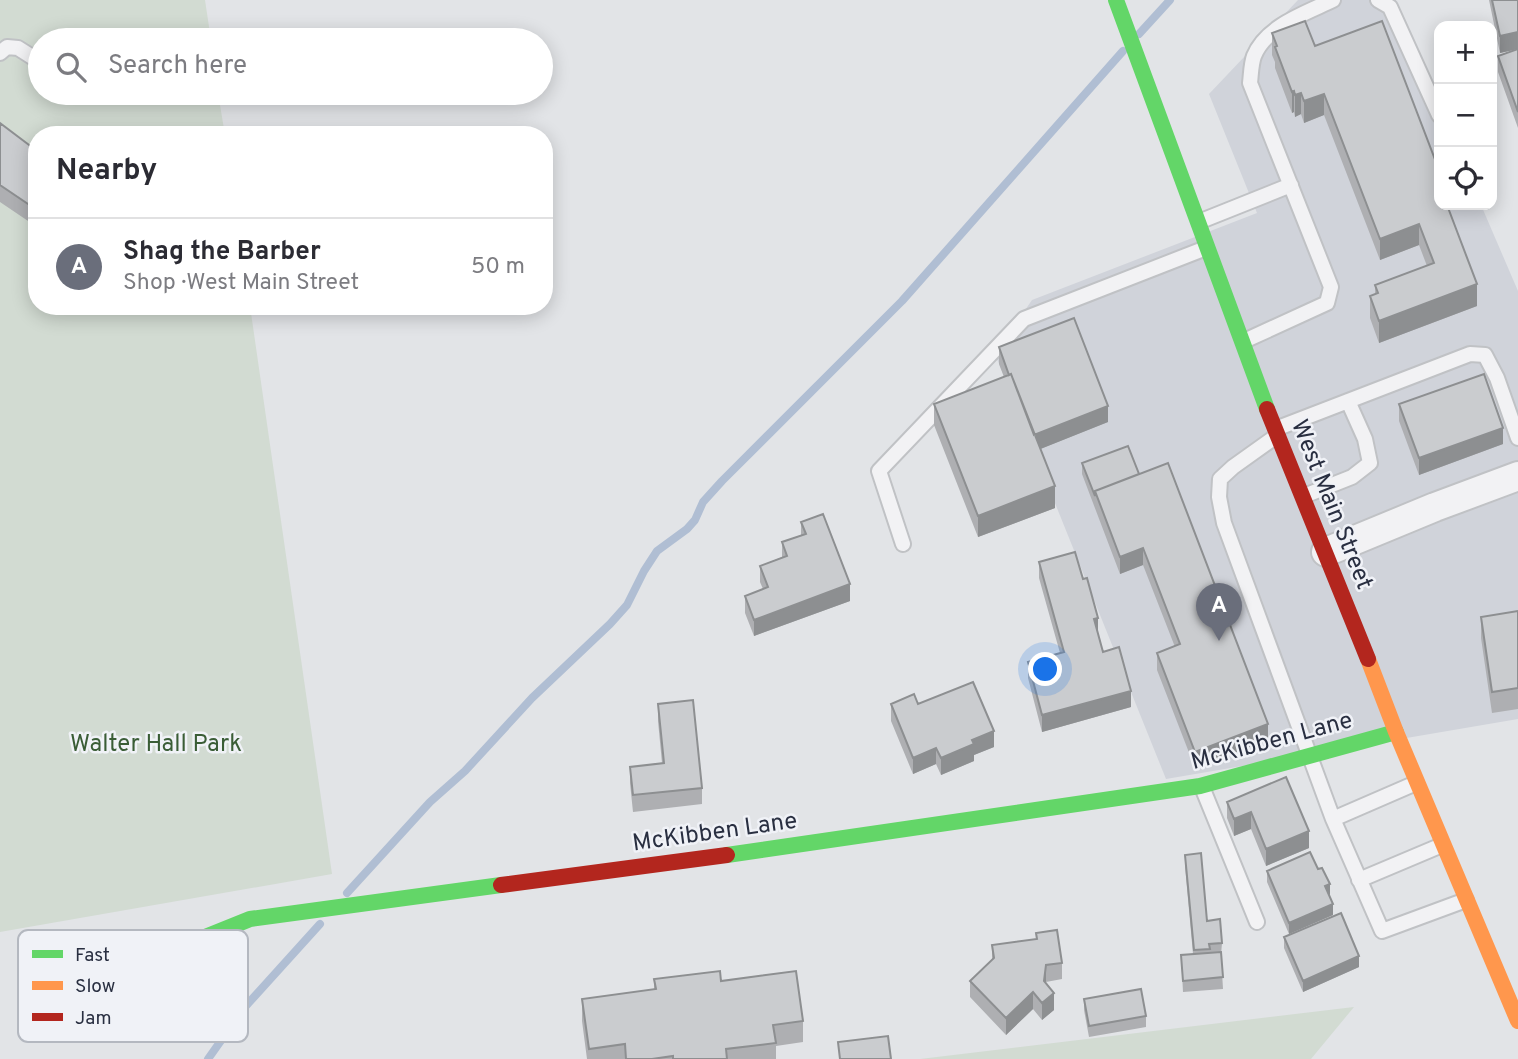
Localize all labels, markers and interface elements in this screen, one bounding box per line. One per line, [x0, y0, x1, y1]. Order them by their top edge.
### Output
map controls [1434, 21, 1497, 210]
button: + [1434, 21, 1497, 84]
search box [28, 28, 553, 105]
icon: search [52, 48, 90, 86]
text: Search here [108, 50, 247, 83]
button: − [1434, 84, 1497, 147]
button: locate [1434, 147, 1497, 210]
text: Nearby [56, 153, 157, 190]
text: Shag the Barber [123, 236, 321, 269]
text: A [71, 253, 87, 282]
text: 50 m [471, 253, 525, 282]
text: Shop · West Main Street [123, 269, 359, 298]
street label: West Main Street [1283, 416, 1379, 594]
pin: A [1196, 583, 1242, 641]
your location [1028, 652, 1062, 686]
street label: McKibben Lane [1188, 706, 1356, 778]
park label: Walter Hall Park [70, 730, 242, 760]
street label: McKibben Lane [631, 807, 799, 859]
legend [18, 930, 248, 1042]
text: Fast [75, 944, 110, 968]
text: Slow [75, 975, 115, 999]
text: Jam [75, 1007, 112, 1031]

